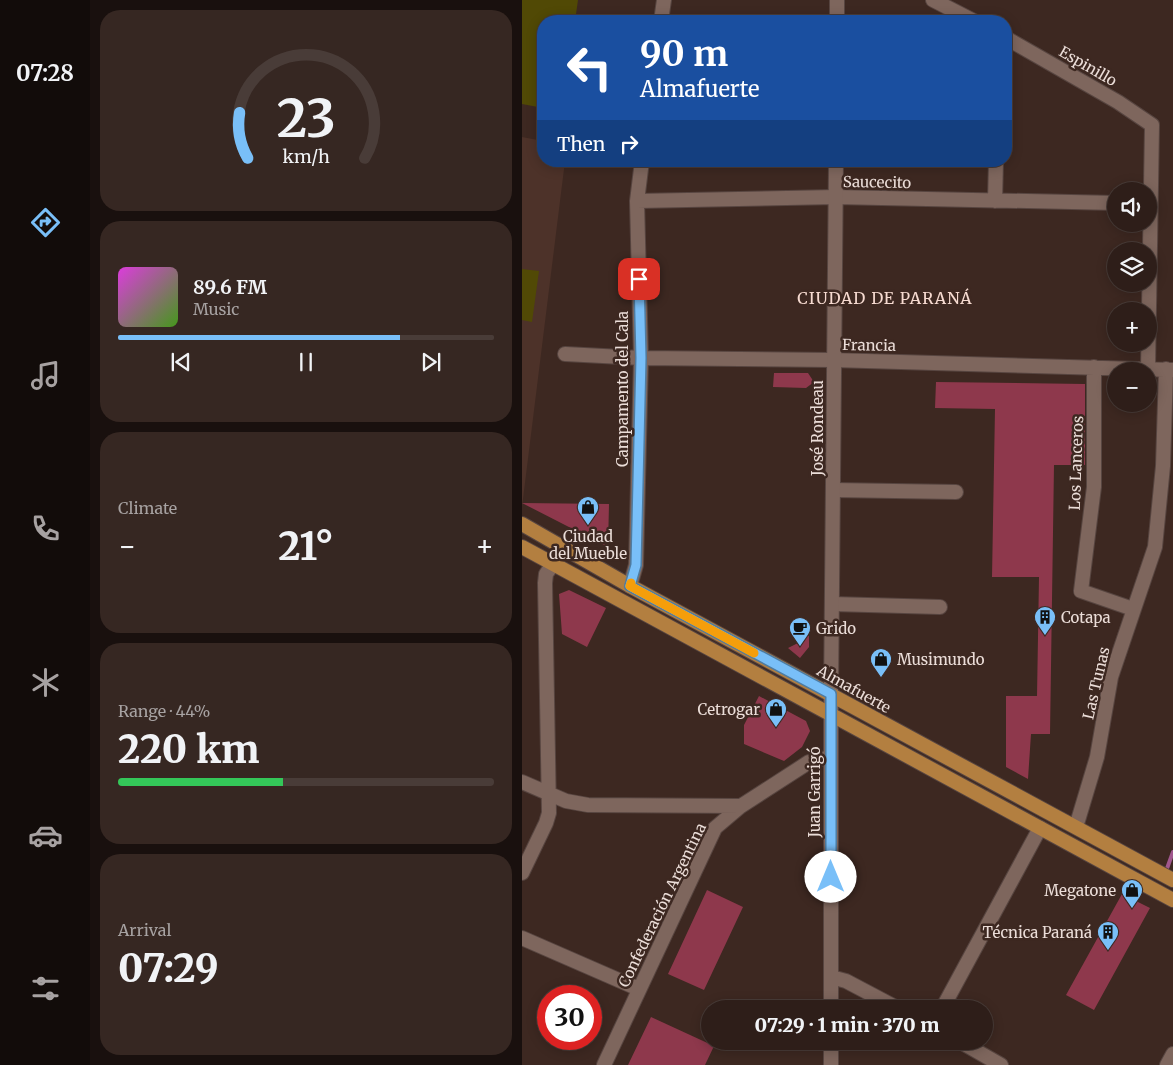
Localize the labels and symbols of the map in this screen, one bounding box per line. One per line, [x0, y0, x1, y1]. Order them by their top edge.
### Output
street label: Espinillo [1056, 42, 1121, 90]
street label: Saucecito [843, 172, 912, 192]
pin [618, 258, 660, 300]
district label: CIUDAD DE PARANÁ [797, 288, 973, 308]
street label: Campamento del Cala [613, 311, 632, 467]
street label: Francia [842, 335, 896, 355]
street label: José Rondeau [808, 380, 827, 477]
street label: Los Lanceros [1065, 415, 1087, 511]
shop icon: Ciudad del Mueble [576, 495, 600, 526]
place label: Ciudad del Mueble [549, 527, 627, 563]
building icon: Cotapa [1033, 605, 1057, 636]
place label: Cotapa [1061, 608, 1111, 627]
cafe icon: Grido [788, 616, 812, 647]
place label: Grido [816, 619, 856, 638]
street label: Las Tunas [1078, 645, 1114, 721]
shop icon: Musimundo [869, 647, 893, 678]
place label: Musimundo [897, 650, 985, 669]
street label: Almafuerte [813, 660, 894, 717]
shop icon: Cetrogar [764, 697, 788, 728]
place label: Cetrogar [698, 700, 760, 719]
street label: Juan Garrigó [805, 746, 824, 838]
street label: Confederación Argentina [614, 820, 710, 990]
position arrow [804, 850, 856, 902]
shop icon: Megatone [1120, 878, 1144, 909]
place label: Megatone [1044, 881, 1116, 900]
building icon: Técnica Paraná [1096, 920, 1120, 951]
place label: Técnica Paraná [982, 923, 1092, 942]
speed limit sign: 30 [537, 985, 602, 1050]

